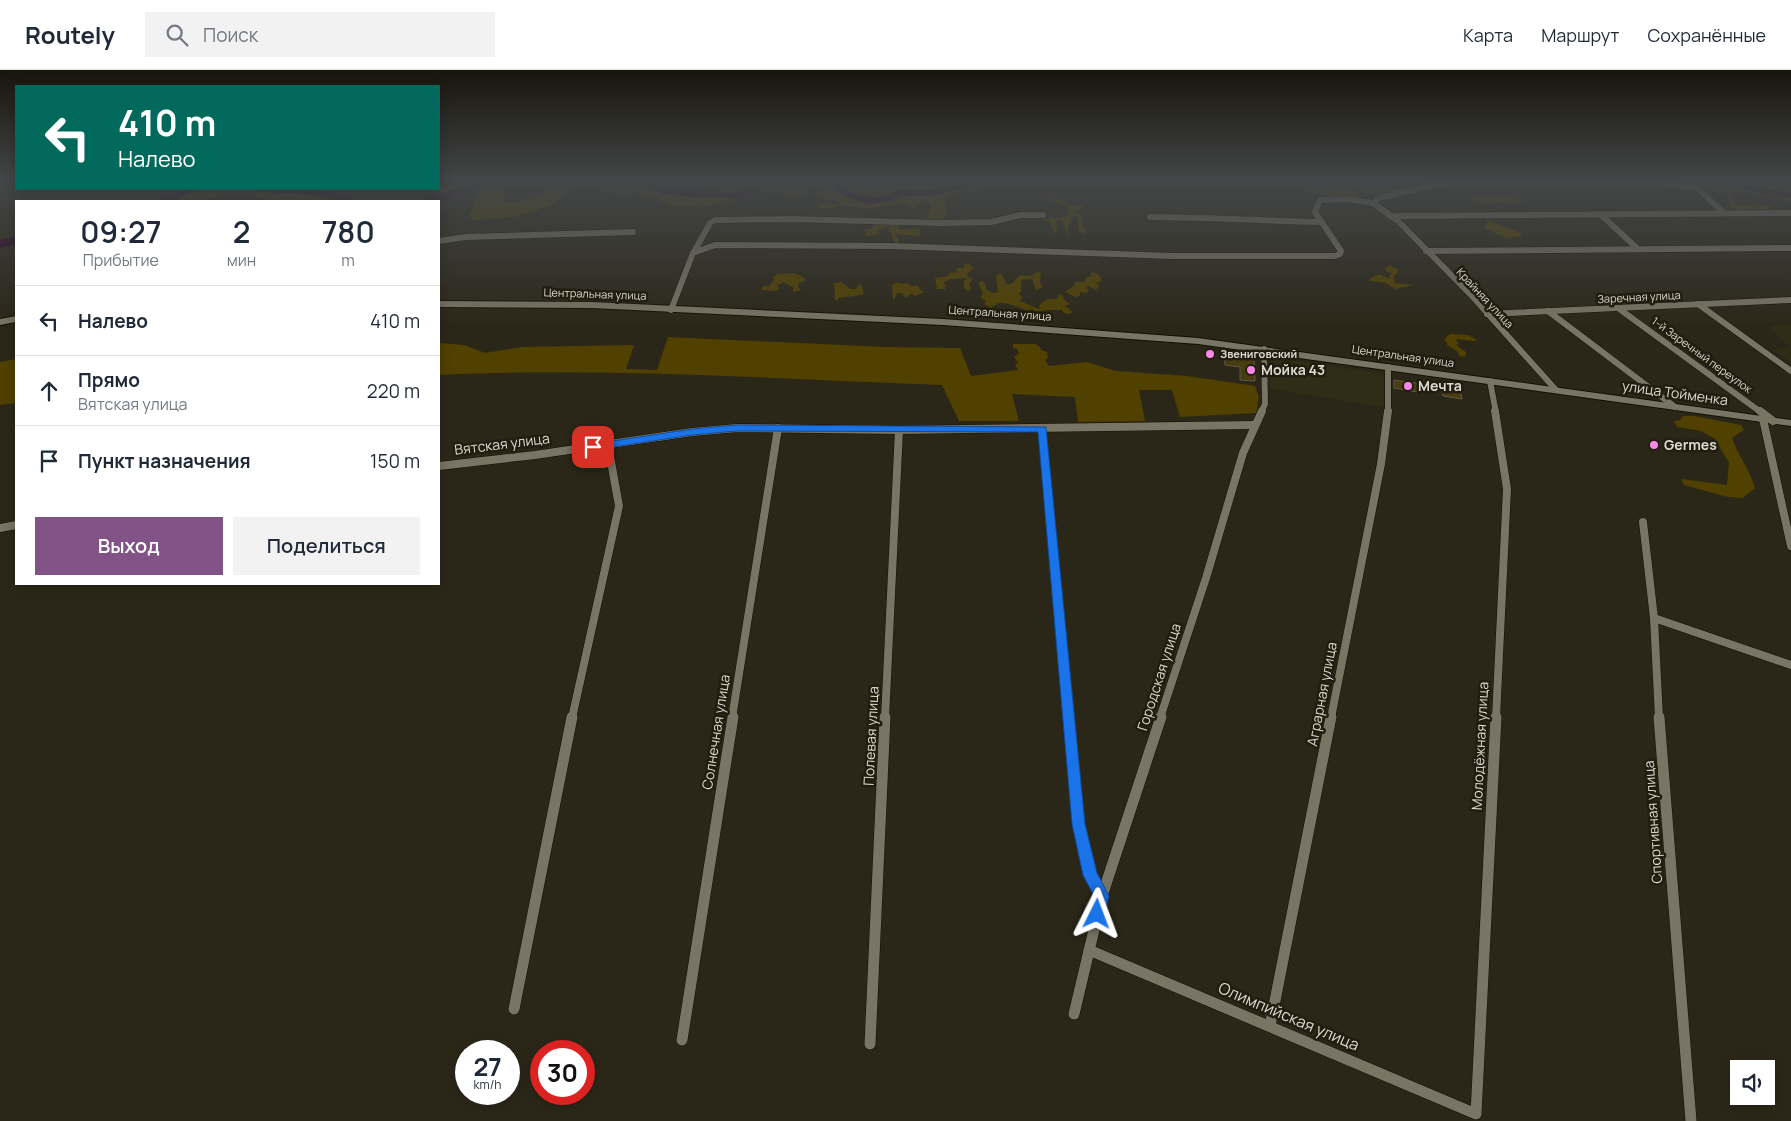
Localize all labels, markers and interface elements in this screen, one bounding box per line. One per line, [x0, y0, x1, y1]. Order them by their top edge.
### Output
search box [145, 12, 495, 57]
text: Routely [25, 18, 115, 51]
icon: search [163, 21, 191, 49]
text: Поиск [203, 22, 258, 48]
text: Карта [1463, 23, 1513, 47]
text: Маршрут [1541, 23, 1619, 47]
text: Сохранённые [1647, 23, 1766, 47]
text: 410 m [118, 99, 216, 147]
icon: left [35, 105, 100, 170]
text: Налево [118, 144, 196, 174]
text: 09:27 [80, 211, 161, 252]
text: 2 [233, 211, 250, 252]
text: 780 [322, 211, 375, 252]
text: Прибытие [83, 249, 159, 271]
text: мин [227, 249, 256, 271]
text: m [341, 249, 355, 271]
street label: Крайняя улица [1454, 264, 1517, 331]
street label: Центральная улица [543, 284, 647, 303]
street label: Заречная улица [1597, 287, 1681, 306]
street label: Центральная улица [948, 301, 1052, 324]
icon: left [35, 307, 63, 335]
text: Налево [78, 308, 148, 334]
text: 410 m [370, 308, 420, 334]
street label: 1-й Заречный переулок [1649, 313, 1756, 396]
street label: Центральная улица [1351, 341, 1455, 370]
place label: Звениговский [1220, 346, 1297, 361]
marker: Звениговский [1204, 348, 1216, 360]
place label: Мойка 43 [1261, 360, 1325, 379]
marker: Мойка 43 [1245, 364, 1257, 376]
text: Прямо [78, 367, 140, 393]
place label: Мечта [1418, 376, 1462, 395]
street label: улица Тойменка [1621, 376, 1729, 409]
icon: ahead [35, 377, 63, 405]
text: 220 m [367, 378, 420, 404]
marker: Мечта [1402, 380, 1414, 392]
text: Вятская улица [78, 393, 188, 415]
pin [572, 426, 614, 468]
street label: Вятская улица [453, 428, 551, 459]
icon: arrive [579, 433, 607, 461]
place label: Germes [1664, 435, 1717, 454]
marker: Germes [1648, 439, 1660, 451]
icon: arrive [35, 447, 63, 475]
text: Пункт назначения [78, 448, 251, 474]
text: 150 m [370, 448, 420, 474]
button: Выход [35, 517, 223, 575]
button: Поделиться [233, 517, 420, 575]
street label: Городская улица [1132, 621, 1185, 733]
street label: Аграрная улица [1302, 640, 1341, 748]
street label: Солнечная улица [697, 673, 734, 791]
street label: Молодёжная улица [1467, 681, 1492, 811]
street label: Полевая улица [858, 686, 883, 786]
street label: Спортивная улица [1639, 760, 1666, 884]
position arrow [1070, 887, 1122, 939]
street label: Олимпийская улица [1215, 976, 1363, 1056]
speed limit sign: 30 [530, 1040, 595, 1105]
text: 27 [473, 1049, 502, 1084]
map controls [1730, 1060, 1775, 1105]
button: sound [1730, 1060, 1775, 1105]
text: km/h [474, 1076, 501, 1093]

